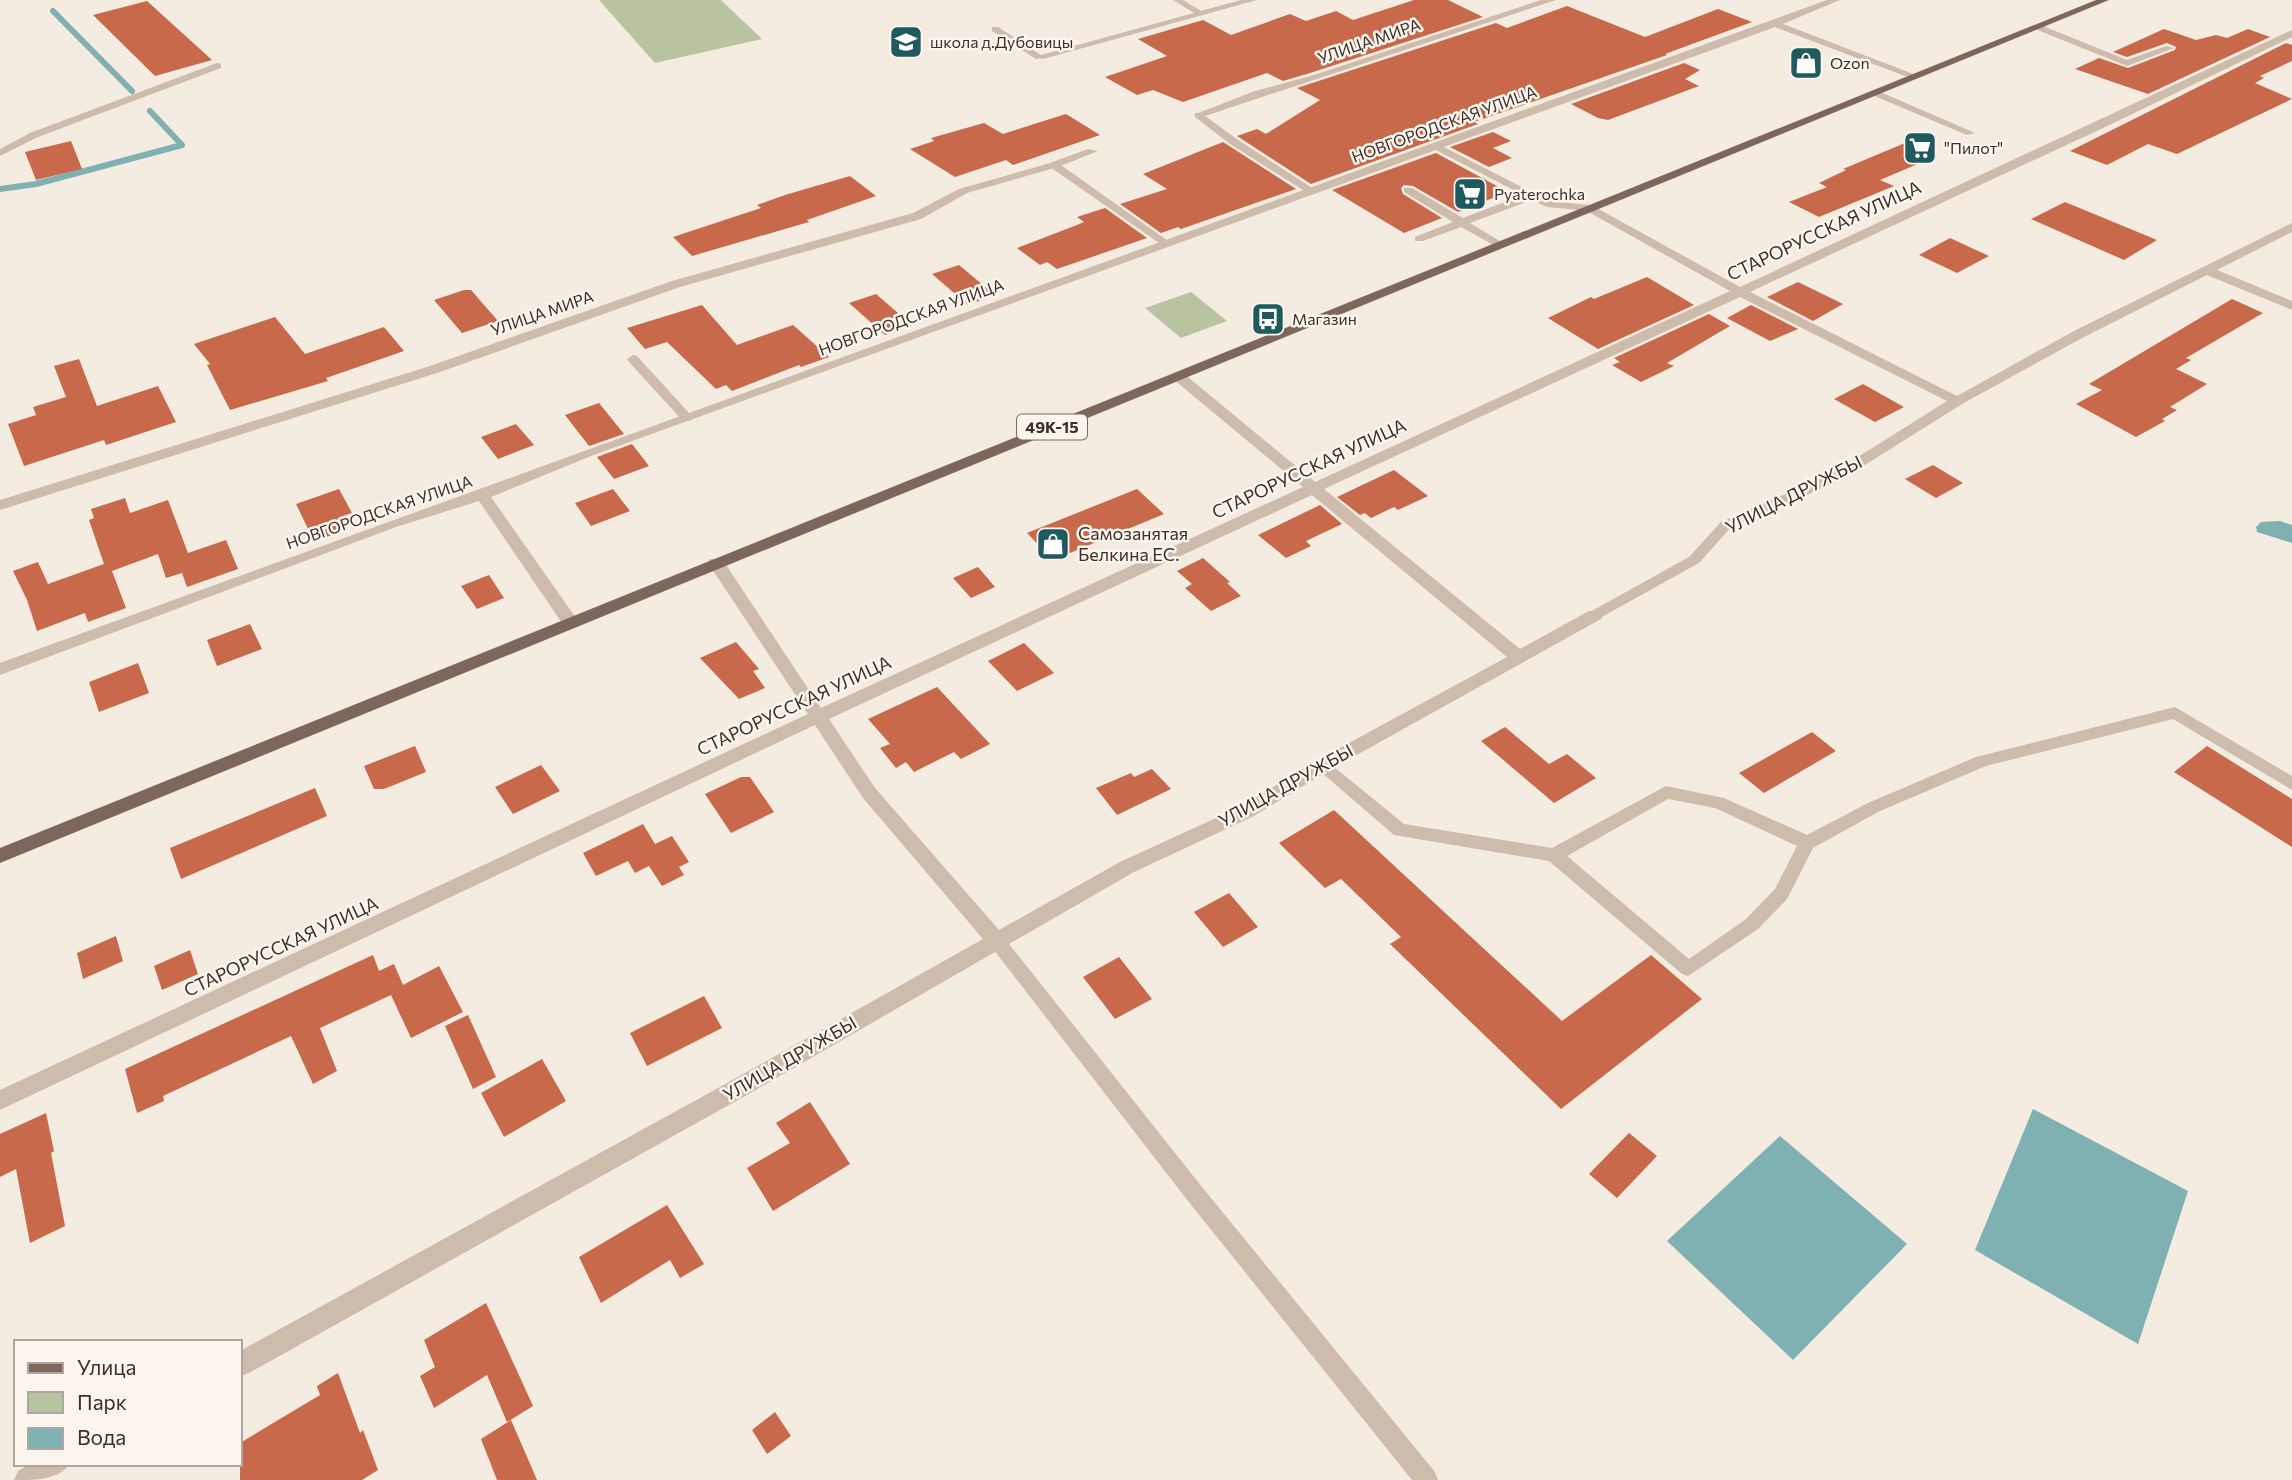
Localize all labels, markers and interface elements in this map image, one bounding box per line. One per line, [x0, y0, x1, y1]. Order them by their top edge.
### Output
street label: УЛИЦА МИРА [1315, 14, 1423, 67]
school or university icon: школа д.Дубовицы [887, 23, 925, 61]
place label: школа д.Дубовицы [930, 32, 1073, 51]
shop icon: Ozon [1787, 44, 1825, 82]
place label: Ozon [1830, 53, 1870, 72]
street label: НОВГОРОДСКАЯ УЛИЦА [1349, 81, 1539, 166]
supermarket icon: "Пилот" [1901, 129, 1939, 167]
place label: "Пилот" [1944, 138, 2003, 157]
supermarket icon: Pyaterochka [1451, 175, 1489, 213]
street label: СТАРОРУССКАЯ УЛИЦА [1723, 175, 1924, 285]
place label: Pyaterochka [1494, 184, 1585, 203]
street label: НОВГОРОДСКАЯ УЛИЦА [816, 274, 1006, 359]
street label: УЛИЦА МИРА [488, 286, 596, 339]
bus stop icon: Магазин [1249, 300, 1287, 338]
place label: Магазин [1292, 309, 1357, 328]
street label: СТАРОРУССКАЯ УЛИЦА [1208, 413, 1409, 523]
road number: 49К-15 [1017, 414, 1087, 440]
street label: УЛИЦА ДРУЖБЫ [1722, 450, 1866, 538]
street label: НОВГОРОДСКАЯ УЛИЦА [283, 471, 474, 552]
place label: Самозанятая Белкина ЕС. [1078, 522, 1188, 565]
shop icon: Самозанятая Белкина ЕС. [1034, 525, 1072, 563]
street label: СТАРОРУССКАЯ УЛИЦА [693, 650, 894, 760]
street label: УЛИЦА ДРУЖБЫ [1214, 739, 1357, 831]
street label: СТАРОРУССКАЯ УЛИЦА [180, 891, 381, 1001]
street label: УЛИЦА ДРУЖБЫ [719, 1011, 860, 1105]
legend [14, 1340, 242, 1466]
text: Улица [77, 1354, 136, 1379]
text: Парк [77, 1389, 127, 1414]
text: Вода [77, 1424, 126, 1449]

